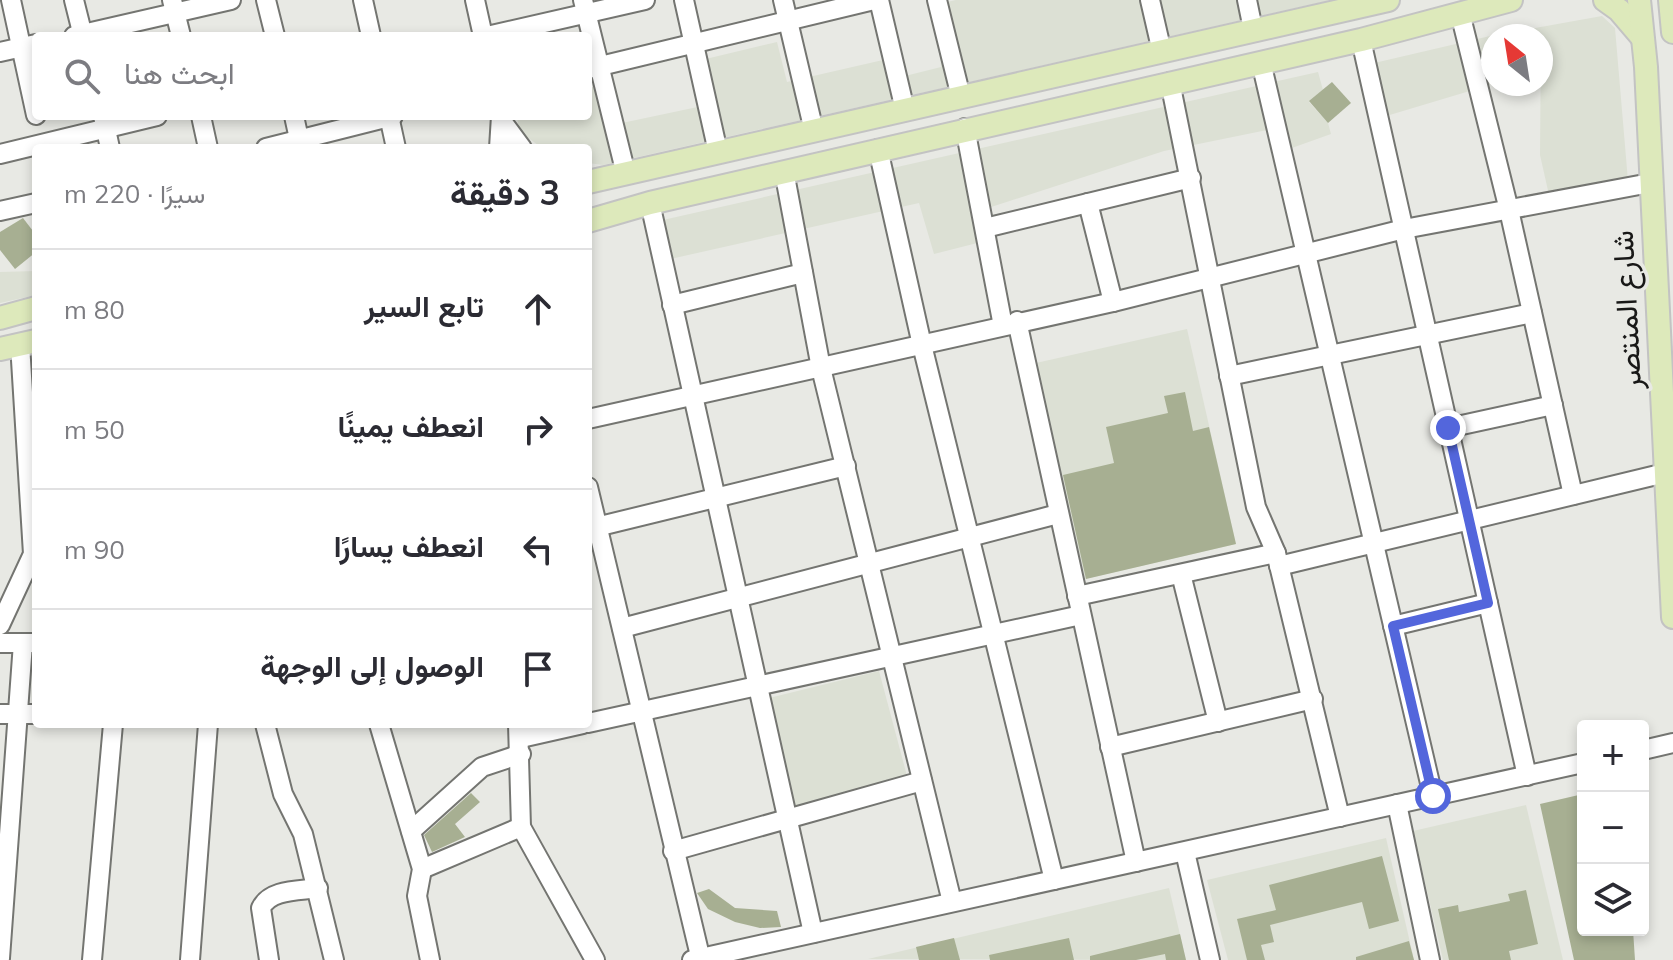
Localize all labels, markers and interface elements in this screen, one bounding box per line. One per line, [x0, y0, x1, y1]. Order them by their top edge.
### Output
north arrow [1481, 24, 1553, 96]
search box [32, 32, 592, 120]
icon: search [60, 54, 104, 98]
text: ابحث هنا [124, 54, 235, 92]
text: 3 دقيقة [450, 171, 560, 214]
text: سيرًا · 220 m [64, 177, 205, 210]
street label: شارع المنتصر [1603, 229, 1651, 391]
text: تابع السير [364, 287, 484, 325]
icon: ahead [516, 287, 560, 331]
text: 80 m [64, 293, 125, 326]
text: انعطف يمينًا [338, 407, 484, 445]
icon: right [516, 407, 560, 451]
route end [1430, 410, 1466, 446]
text: 50 m [64, 413, 125, 446]
text: انعطف يسارًا [334, 527, 484, 565]
icon: left [516, 527, 560, 571]
text: 90 m [64, 533, 125, 566]
text: الوصول إلى الوجهة [260, 647, 484, 685]
icon: arrive [516, 647, 560, 691]
map controls [1577, 720, 1649, 936]
button: + [1577, 720, 1649, 792]
route start [1415, 778, 1451, 814]
button: − [1577, 792, 1649, 864]
button: layers [1577, 864, 1649, 936]

